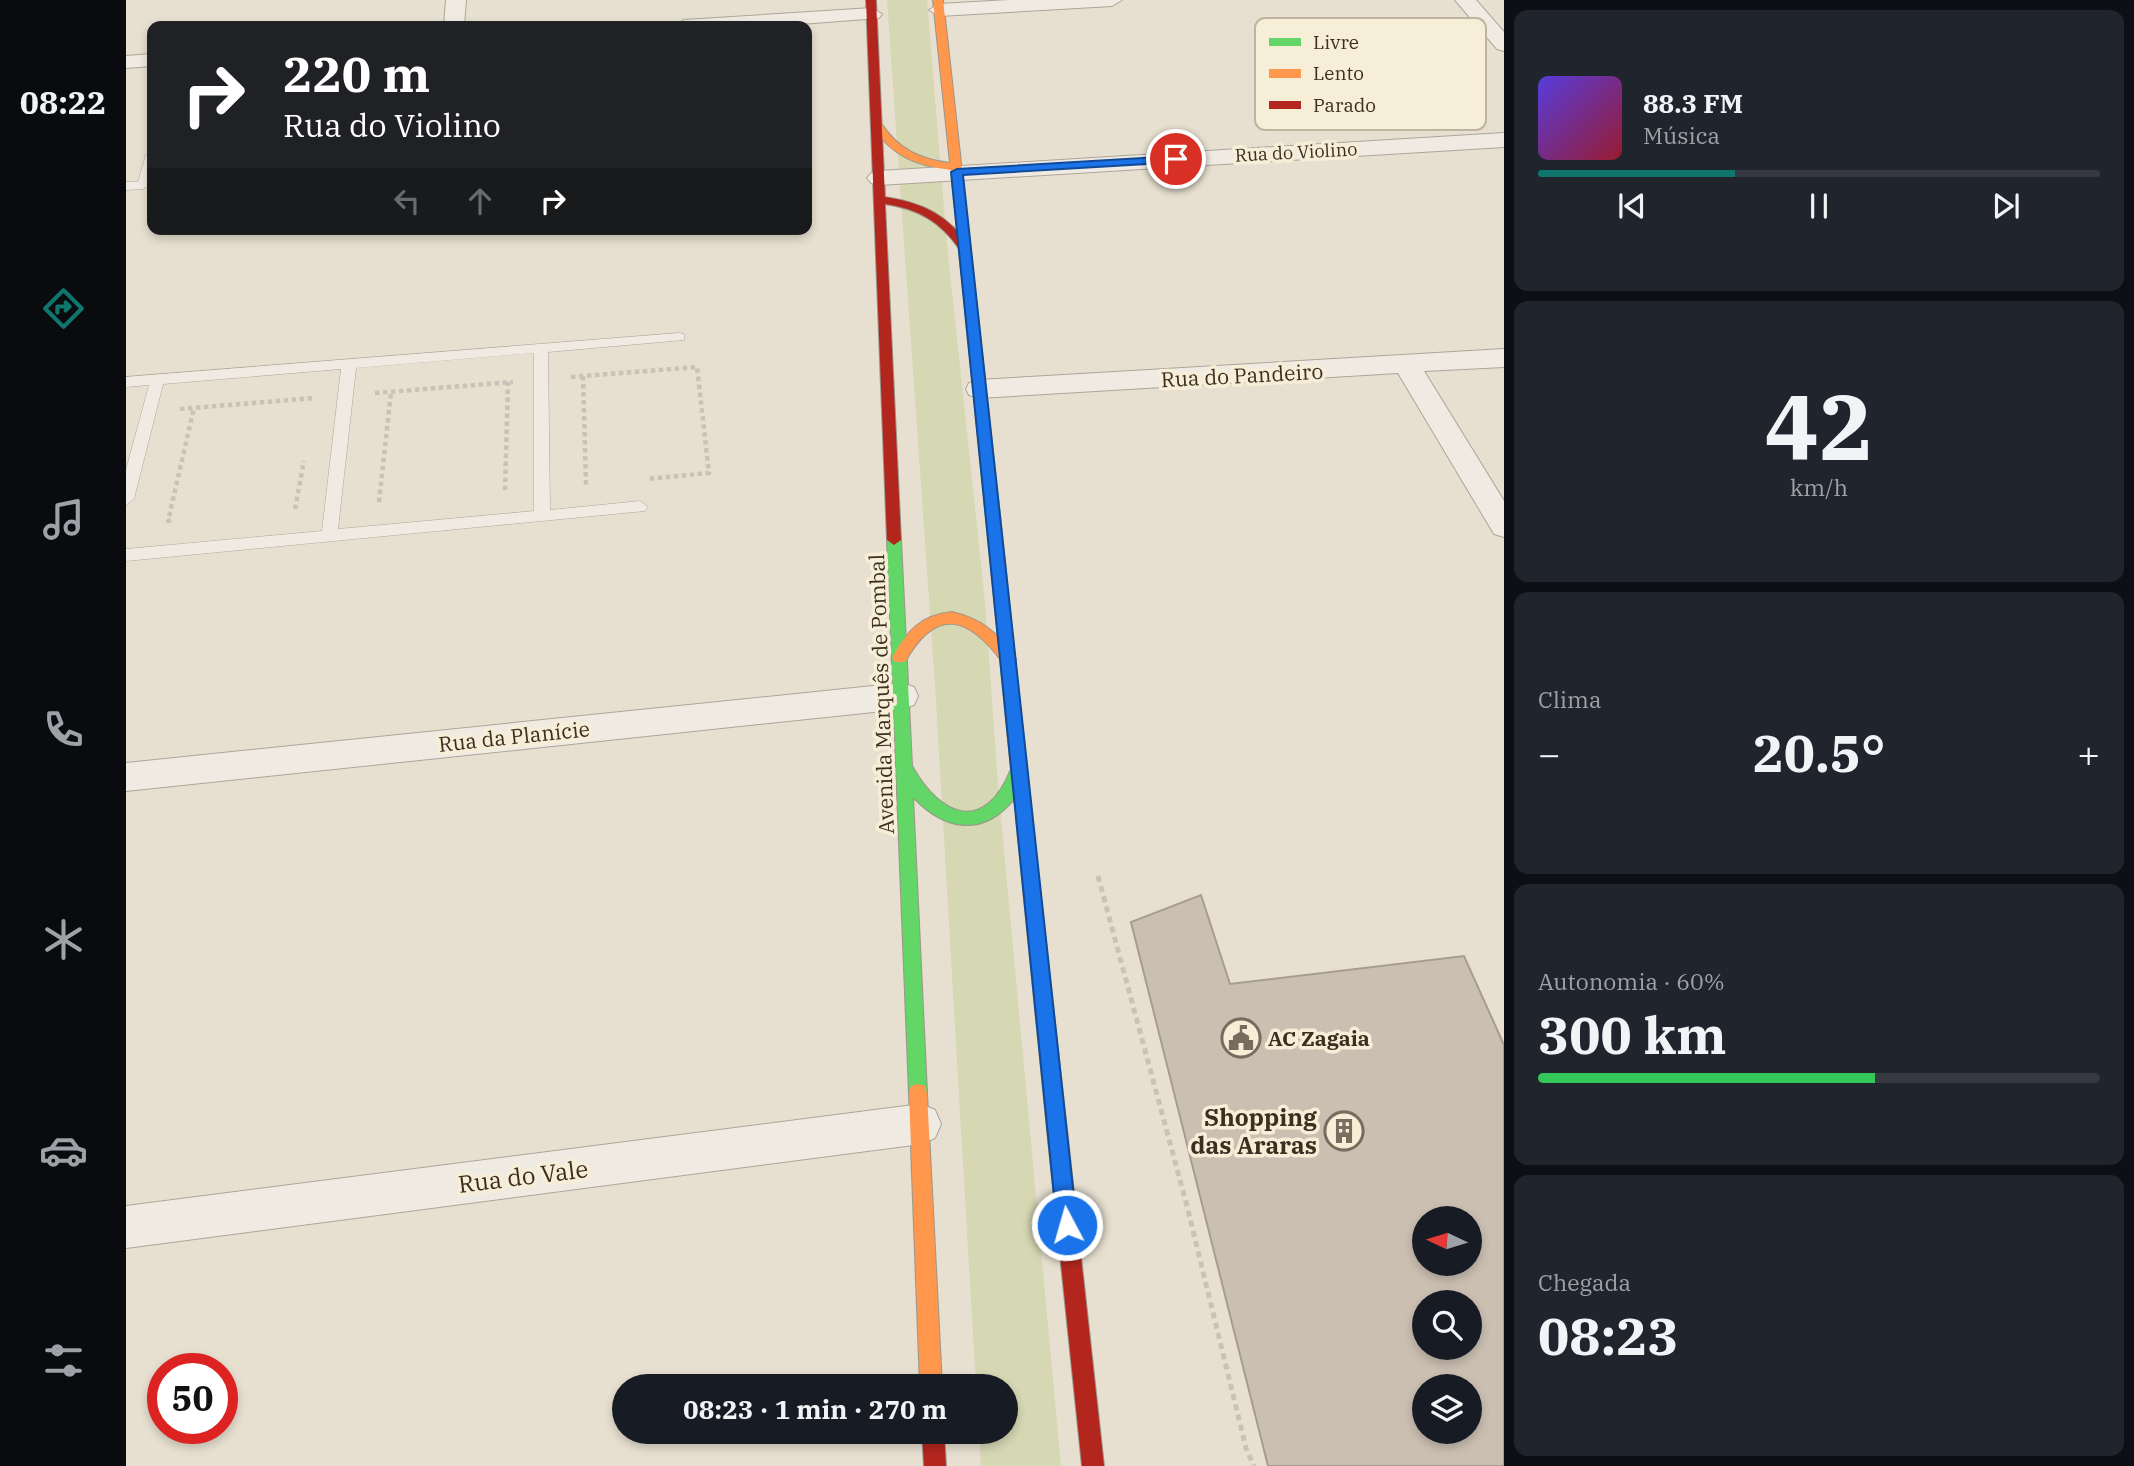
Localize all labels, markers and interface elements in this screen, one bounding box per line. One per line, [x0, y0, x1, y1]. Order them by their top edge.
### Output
legend [1255, 18, 1486, 130]
text: Livre [1313, 30, 1359, 54]
text: 220 m [283, 42, 430, 105]
icon: right [168, 49, 259, 140]
text: Lento [1313, 61, 1364, 85]
text: 08:22 [20, 81, 106, 123]
text: 88.3 FM [1643, 86, 1743, 120]
text: Parado [1313, 93, 1376, 117]
text: Rua do Violino [283, 104, 501, 146]
text: Música [1643, 120, 1720, 150]
pin [1146, 129, 1206, 189]
street label: Rua do Violino [1234, 137, 1358, 167]
icon: arrive [1157, 140, 1195, 178]
icon: left [388, 182, 426, 220]
icon: ahead [461, 182, 499, 220]
icon: right [534, 182, 572, 220]
icon: previous [1613, 187, 1651, 225]
icon: pause [1800, 187, 1838, 225]
icon: next [1987, 187, 2025, 225]
icon: directions [39, 284, 88, 333]
street label: Rua do Pandeiro [1160, 357, 1324, 393]
text: 42 [1764, 367, 1874, 485]
text: km/h [1790, 472, 1848, 502]
icon: music [39, 495, 88, 544]
street label: Avenida Marquês de Pombal [862, 553, 900, 835]
text: Clima [1538, 684, 1602, 714]
icon: phone [39, 705, 88, 754]
street label: Rua da Planície [437, 714, 591, 758]
text: 20.5° [1753, 719, 1885, 786]
text: − [1538, 729, 1561, 778]
text: + [2077, 729, 2100, 778]
icon: climate [39, 915, 88, 964]
text: Autonomia · 60% [1538, 966, 1725, 996]
text: 300 km [1538, 1001, 1727, 1068]
public building icon: AC Zagaia [1220, 1017, 1262, 1059]
place label: AC Zagaia [1268, 1024, 1370, 1052]
place label: Shopping das Araras [1190, 1101, 1317, 1161]
building icon: Shopping das Araras [1323, 1110, 1365, 1152]
icon: car [39, 1126, 88, 1175]
street label: Rua do Vale [456, 1152, 590, 1200]
position arrow [1030, 1188, 1104, 1262]
north arrow [1412, 1206, 1482, 1276]
map controls [1412, 1206, 1482, 1444]
text: Chegada [1538, 1267, 1631, 1297]
button: search [1412, 1290, 1482, 1360]
text: 08:23 [1538, 1302, 1679, 1369]
icon: filters [39, 1336, 88, 1385]
speed limit sign: 50 [147, 1353, 238, 1444]
button: layers [1412, 1374, 1482, 1444]
text: 08:23 · 1 min · 270 m [683, 1392, 947, 1426]

